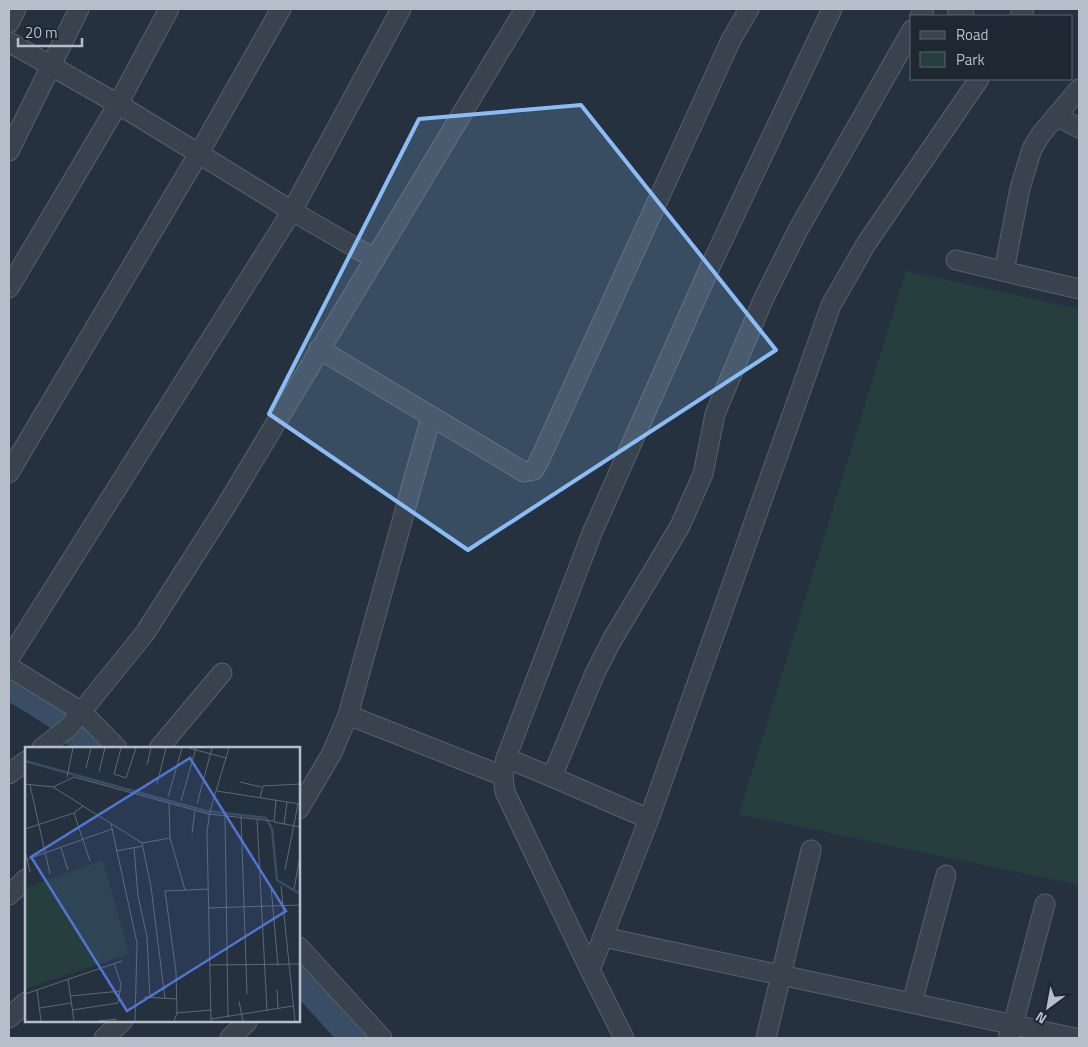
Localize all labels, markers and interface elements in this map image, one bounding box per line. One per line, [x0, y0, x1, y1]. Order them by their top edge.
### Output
scale bar [18, 15, 81, 47]
legend [910, 15, 1073, 80]
text: 20 m [25, 21, 58, 44]
text: Road [956, 23, 988, 46]
text: Park [956, 48, 985, 71]
inset map [25, 747, 300, 1022]
north arrow [1023, 982, 1073, 1032]
text: N [1031, 1007, 1051, 1030]

